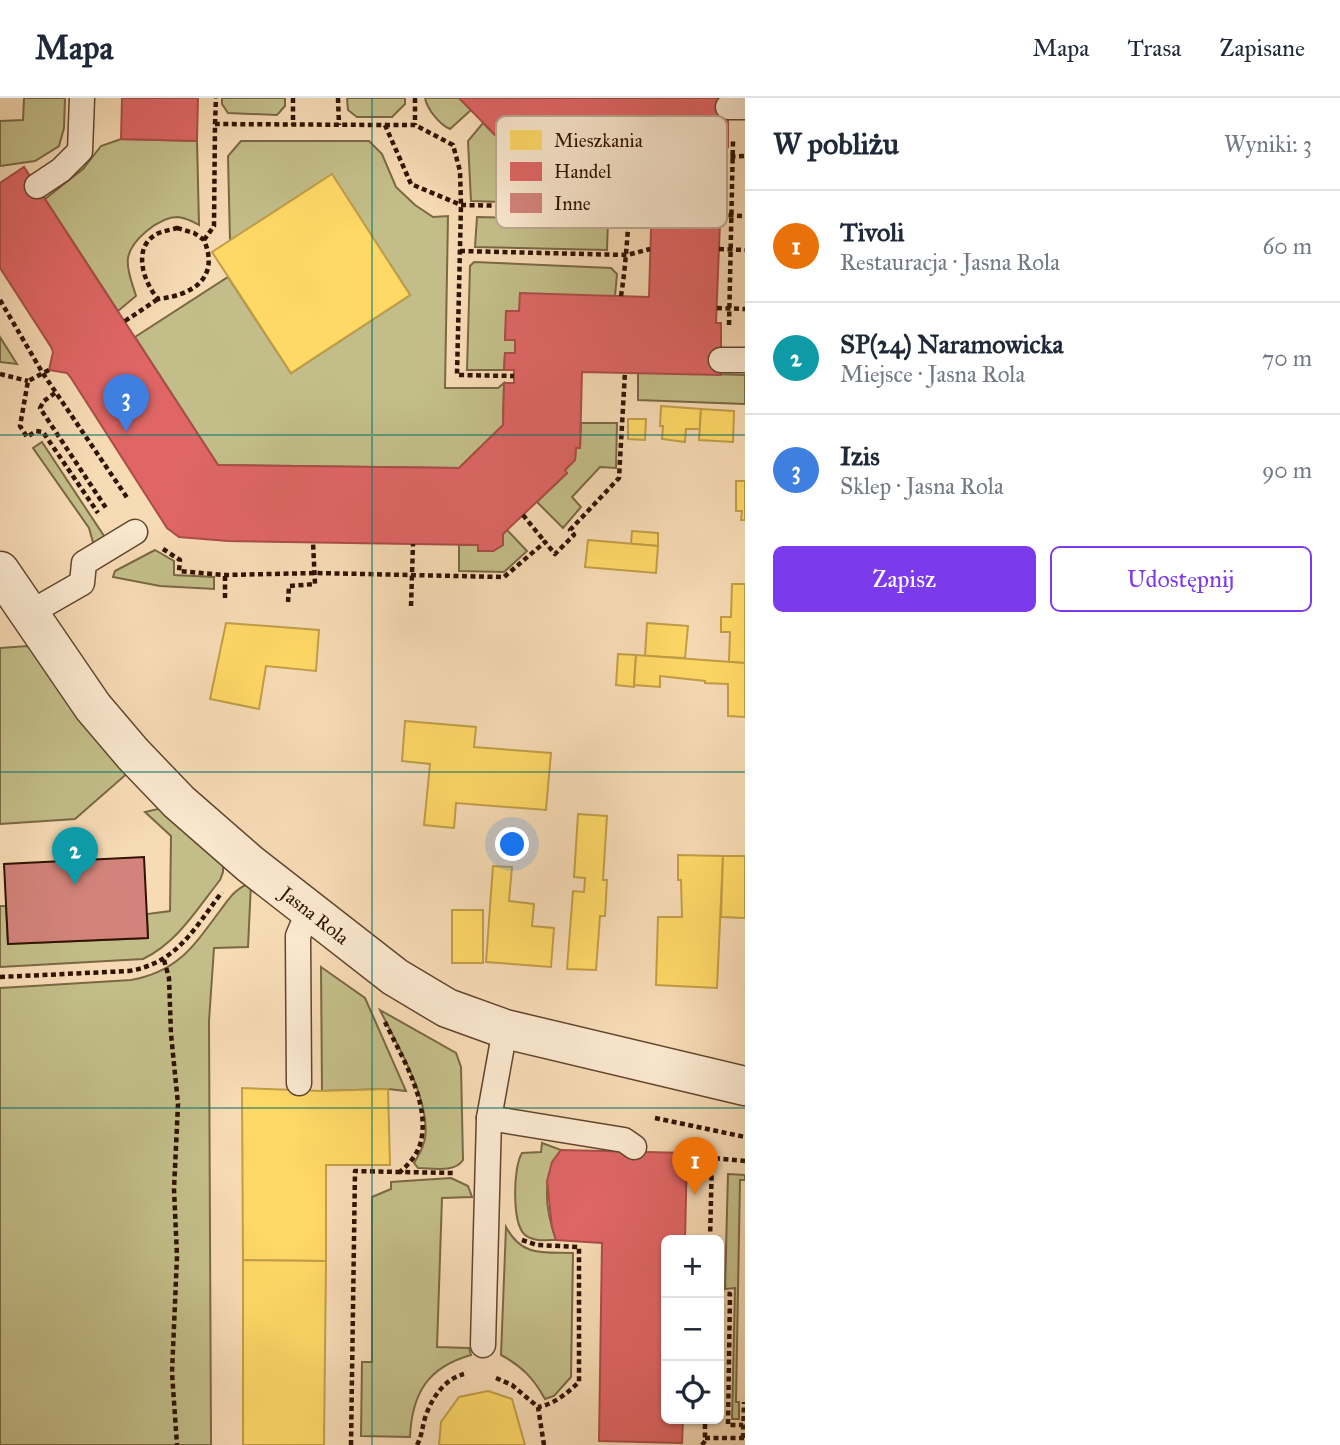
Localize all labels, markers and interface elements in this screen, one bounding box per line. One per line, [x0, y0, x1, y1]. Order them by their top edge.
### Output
text: Mapa [35, 28, 113, 68]
text: Mapa [1032, 33, 1090, 63]
text: Trasa [1128, 33, 1181, 63]
text: Zapisane [1219, 33, 1305, 63]
legend [496, 116, 727, 228]
text: W pobliżu [773, 126, 899, 162]
text: Mieszkania [554, 129, 644, 152]
text: Wyniki: 3 [1224, 130, 1312, 158]
text: Handel [554, 160, 612, 183]
text: Inne [554, 192, 591, 215]
text: Tivoli [840, 216, 904, 248]
text: 1 [791, 232, 801, 260]
text: 60 m [1263, 232, 1312, 260]
text: Restauracja · Jasna Rola [840, 248, 1060, 276]
text: SP(24) Naramowicka [840, 328, 1063, 360]
text: 2 [790, 344, 802, 372]
text: 70 m [1262, 344, 1312, 372]
text: Miejsce · Jasna Rola [840, 360, 1025, 388]
pin: 3 [103, 374, 149, 432]
text: Izis [840, 440, 880, 472]
text: 3 [791, 456, 801, 484]
text: 90 m [1262, 456, 1312, 484]
text: Sklep · Jasna Rola [840, 472, 1004, 500]
button: Zapisz [773, 546, 1036, 612]
button: Udostępnij [1050, 546, 1312, 612]
pin: 2 [52, 827, 98, 885]
your location [495, 827, 529, 861]
street label: Jasna Rola [274, 880, 354, 951]
pin: 1 [672, 1137, 718, 1195]
map controls [661, 1235, 724, 1424]
button: + [661, 1235, 724, 1298]
button: − [661, 1298, 724, 1361]
button: locate [661, 1361, 724, 1424]

